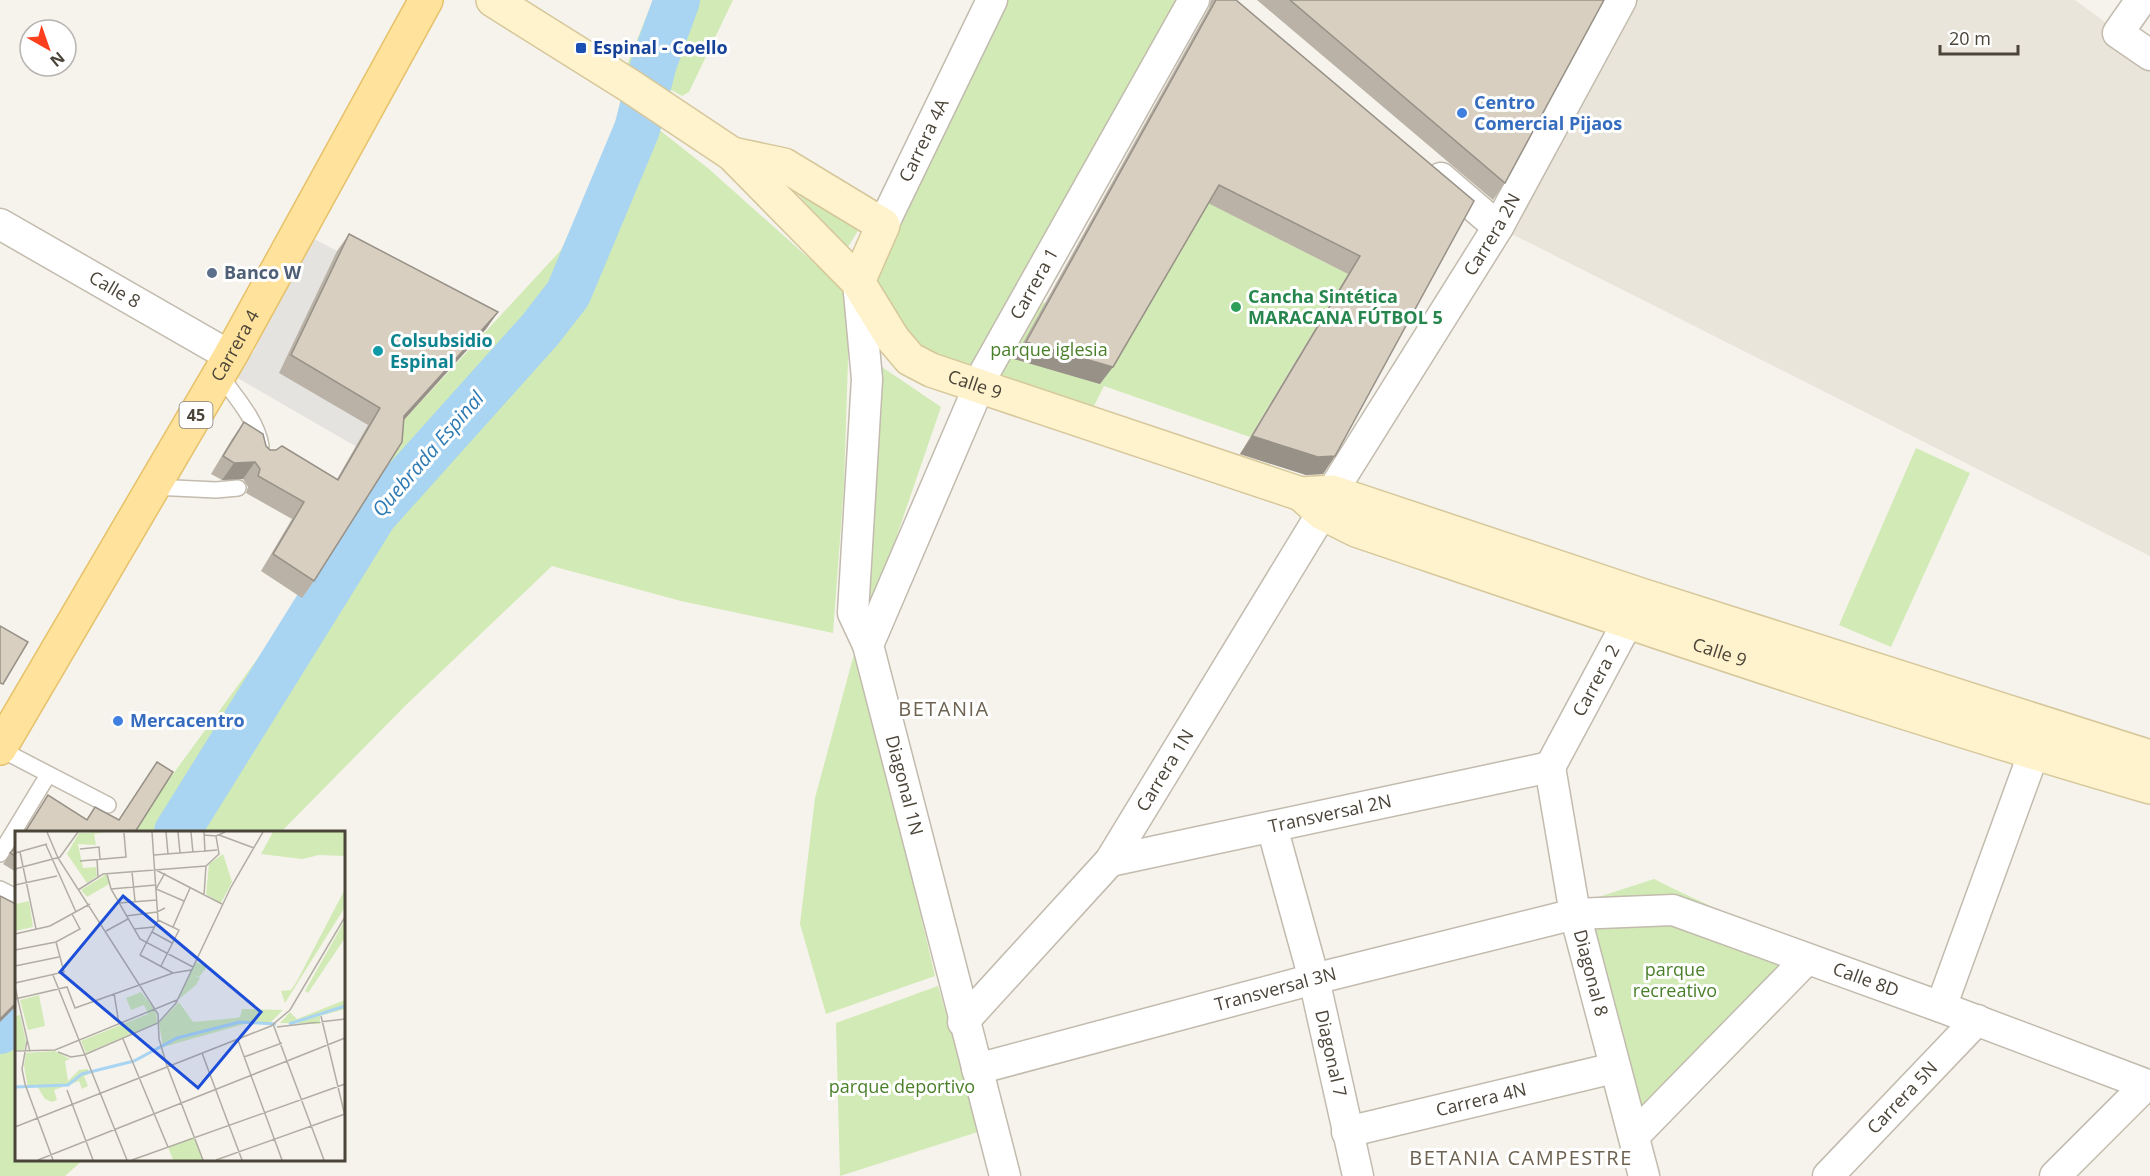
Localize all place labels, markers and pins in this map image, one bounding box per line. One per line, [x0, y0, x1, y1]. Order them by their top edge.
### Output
place label: Espinal - Coello [593, 35, 728, 59]
marker: Espinal - Coello [574, 41, 588, 55]
place label: Centro Comercial Pijaos [1474, 90, 1622, 135]
marker: Centro Comercial Pijaos [1455, 106, 1469, 120]
place label: Banco W [224, 260, 302, 284]
marker: Banco W [205, 266, 219, 280]
place label: Cancha Sintética MARACANA FÚTBOL 5 [1248, 284, 1443, 329]
marker: Cancha Sintética MARACANA FÚTBOL 5 [1229, 300, 1243, 314]
place label: Colsubsidio Espinal [390, 328, 493, 373]
marker: Colsubsidio Espinal [371, 344, 385, 358]
place label: Mercacentro [130, 708, 245, 732]
marker: Mercacentro [111, 714, 125, 728]

